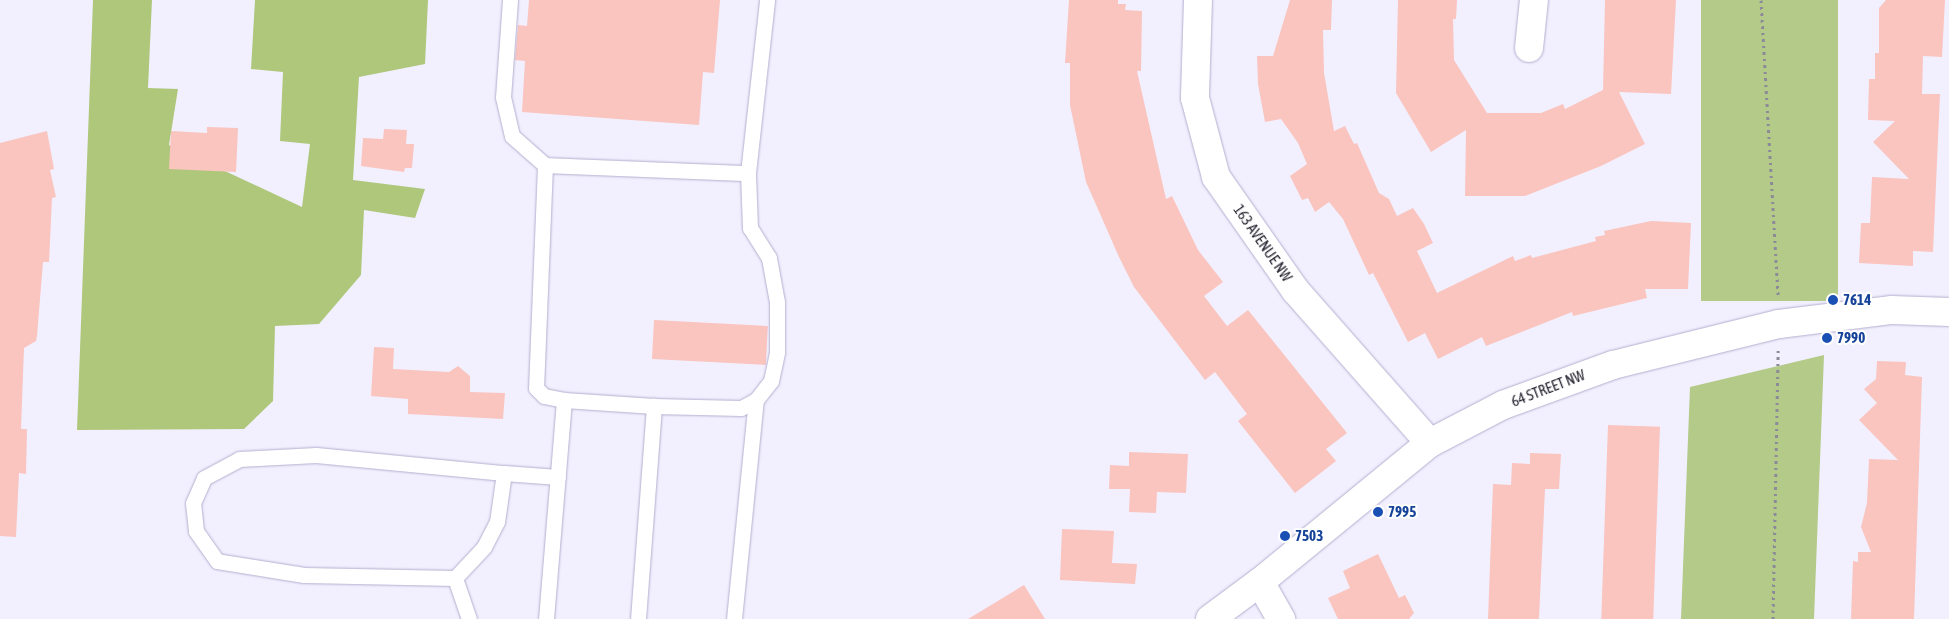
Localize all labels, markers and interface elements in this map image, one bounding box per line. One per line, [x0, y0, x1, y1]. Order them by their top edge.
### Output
street label: 163 AVENUE NW [1230, 201, 1296, 285]
place label: 7614 [1843, 291, 1871, 309]
marker: 7614 [1827, 294, 1839, 306]
place label: 7990 [1837, 329, 1865, 347]
marker: 7990 [1821, 332, 1833, 344]
street label: 64 STREET NW [1509, 366, 1587, 410]
place label: 7995 [1388, 503, 1416, 521]
marker: 7995 [1372, 506, 1384, 518]
place label: 7503 [1295, 527, 1323, 545]
marker: 7503 [1279, 530, 1291, 542]

